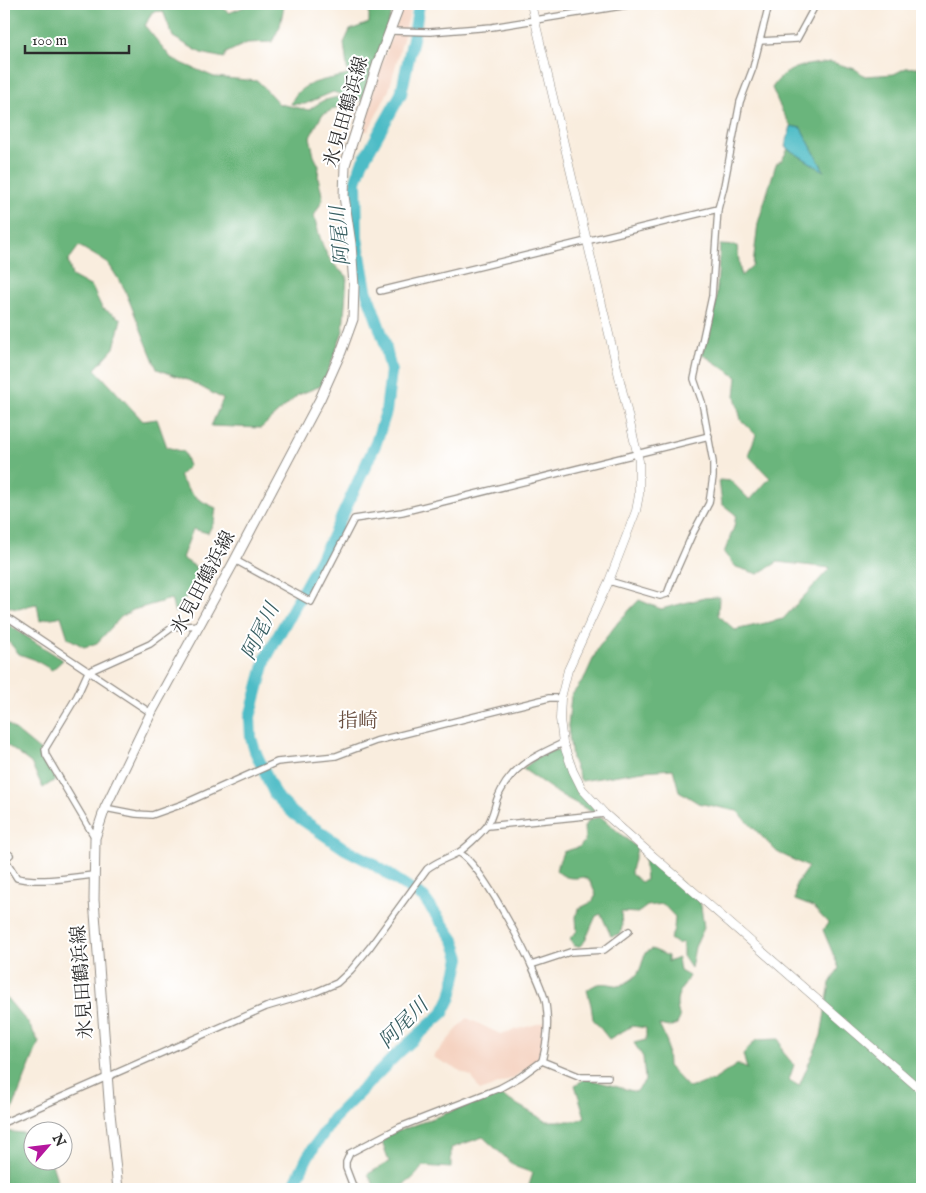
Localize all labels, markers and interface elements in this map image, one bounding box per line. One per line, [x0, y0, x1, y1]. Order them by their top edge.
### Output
scale bar [25, 22, 129, 54]
text: 100 m [32, 31, 68, 50]
street label: 氷見田鶴浜線 [320, 54, 374, 170]
water label: 阿尾川 [326, 203, 356, 267]
street label: 氷見田鶴浜線 [167, 527, 241, 639]
water label: 阿尾川 [237, 598, 286, 664]
district label: 指崎 [338, 709, 378, 734]
street label: 氷見田鶴浜線 [67, 924, 99, 1040]
water label: 阿尾川 [374, 993, 435, 1054]
north arrow [22, 1120, 72, 1170]
text: N [47, 1130, 69, 1150]

